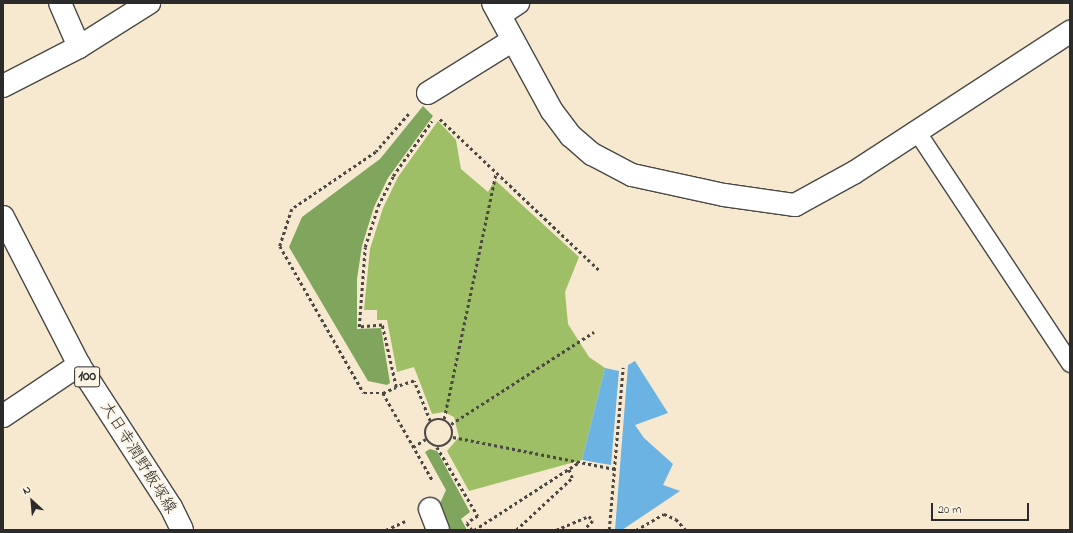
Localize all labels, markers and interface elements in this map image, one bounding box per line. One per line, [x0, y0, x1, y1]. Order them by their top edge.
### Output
road number: 100 [74, 364, 100, 390]
street label: 大日寺潤野飯塚線 [96, 399, 180, 517]
north arrow [12, 481, 52, 521]
text: N [20, 481, 34, 499]
scale bar [933, 495, 1031, 521]
text: 20 m [938, 501, 961, 519]

